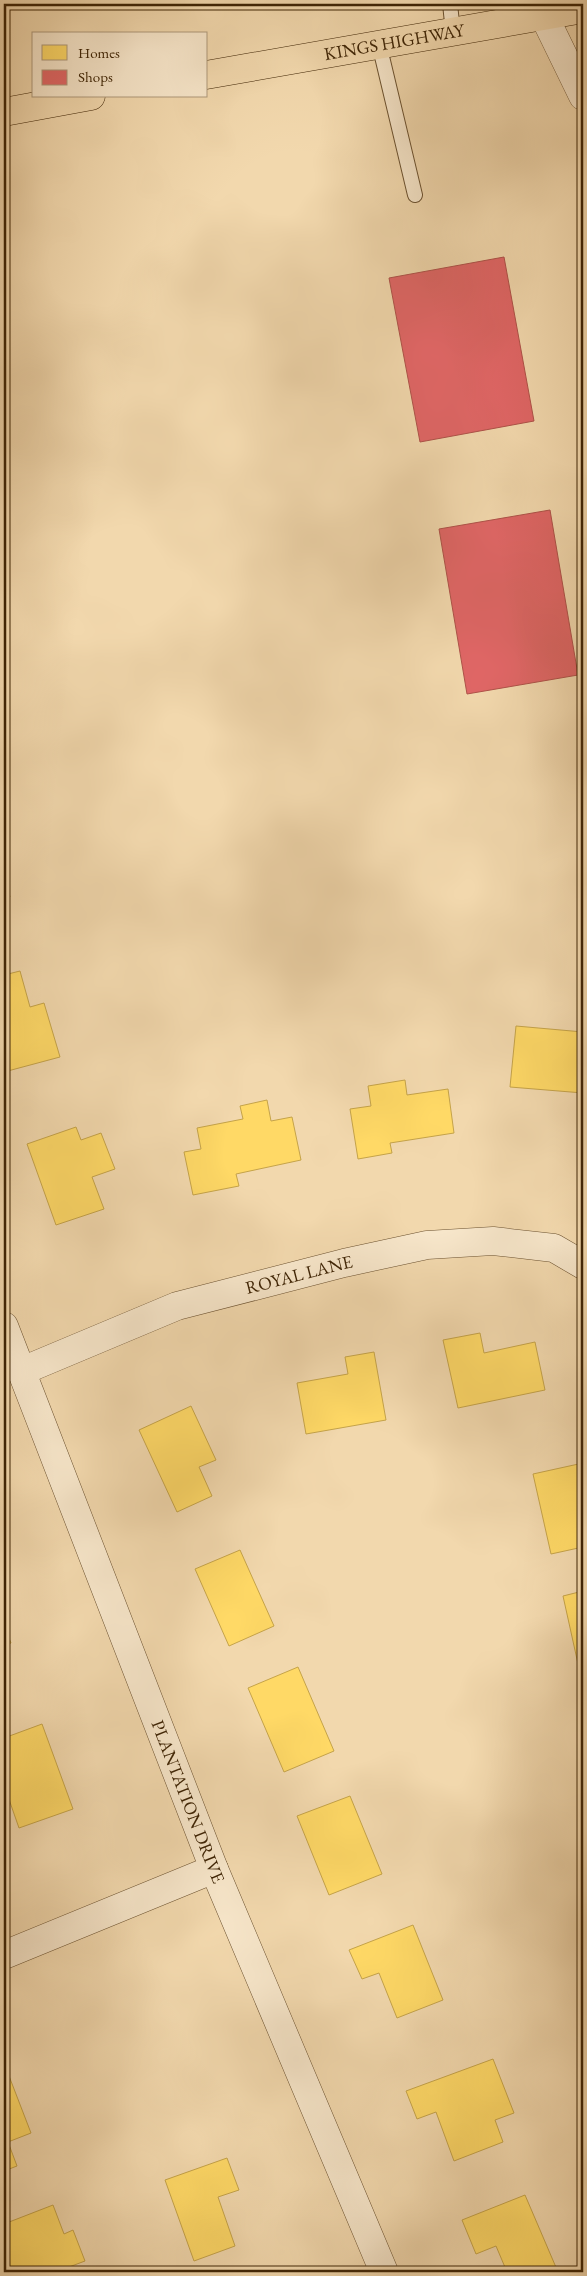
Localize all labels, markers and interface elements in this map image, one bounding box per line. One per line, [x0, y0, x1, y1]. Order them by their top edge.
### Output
street label: KINGS HIGHWAY [322, 18, 467, 65]
legend [32, 32, 208, 98]
text: Homes [78, 43, 120, 62]
text: Shops [78, 67, 113, 86]
street label: ROYAL LANE [243, 1250, 354, 1299]
street label: PLANTATION DRIVE [146, 1717, 231, 1886]

